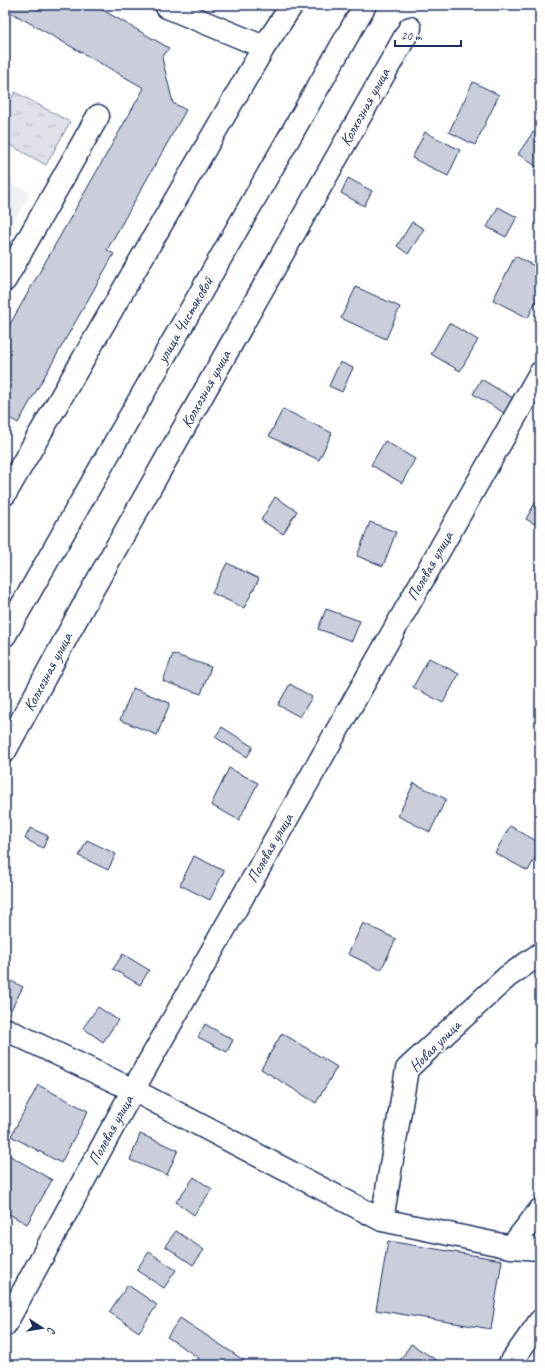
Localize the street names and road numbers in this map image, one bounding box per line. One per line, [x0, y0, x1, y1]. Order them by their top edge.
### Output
street label: Колхозная улица [335, 64, 395, 149]
street label: улица Чистяковой [152, 272, 218, 368]
street label: Колхозная улица [176, 346, 236, 431]
street label: Полевая улица [402, 527, 458, 604]
street label: Колхозная улица [19, 628, 77, 715]
street label: Полевая улица [242, 809, 298, 886]
street label: Новая улица [405, 1015, 466, 1076]
street label: Полевая улица [84, 1091, 139, 1168]

